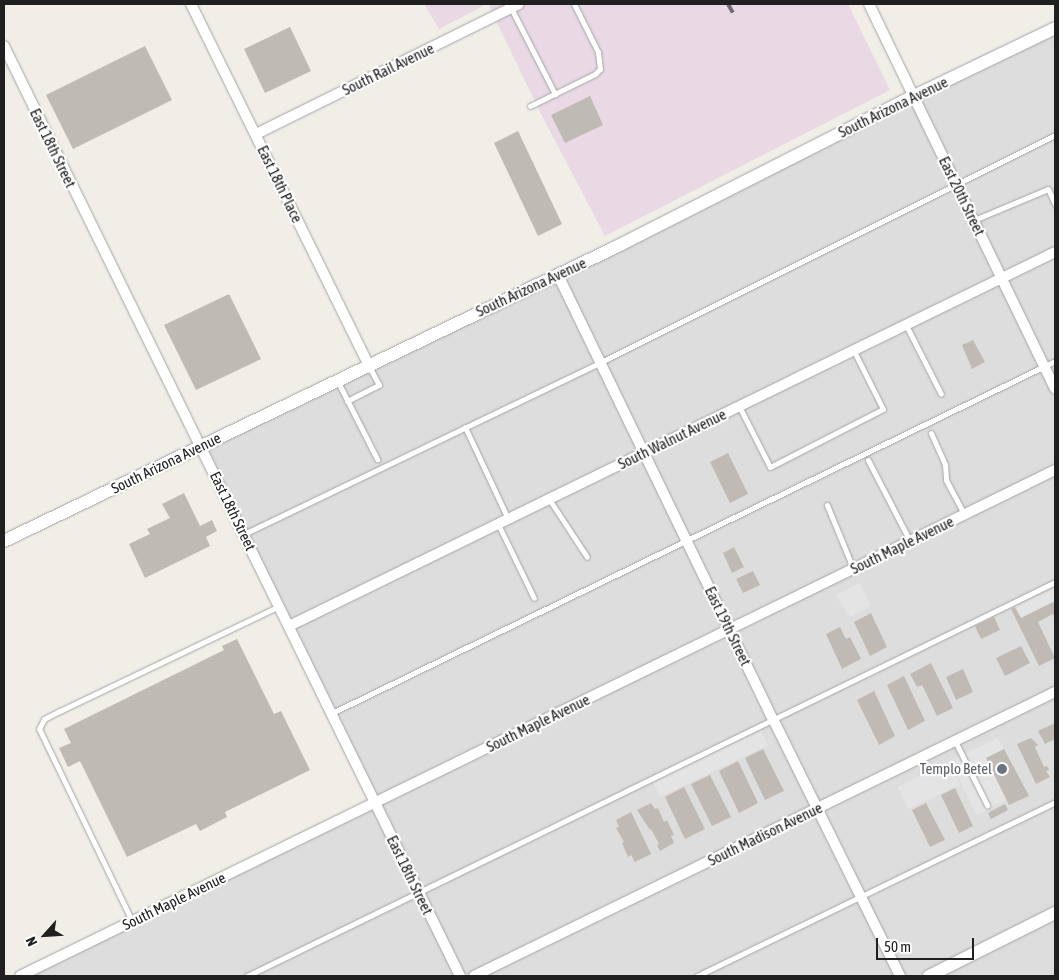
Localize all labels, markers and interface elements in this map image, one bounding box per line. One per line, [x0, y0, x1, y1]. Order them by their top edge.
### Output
street label: South Rail Avenue [339, 39, 437, 99]
street label: South Arizona Avenue [835, 73, 951, 141]
street label: East 18th Street [26, 106, 80, 190]
street label: East 18th Place [254, 143, 306, 225]
street label: East 20th Street [935, 154, 989, 238]
street label: South Arizona Avenue [473, 254, 589, 320]
street label: South Walnut Avenue [615, 405, 729, 473]
street label: South Arizona Avenue [108, 429, 224, 497]
street label: East 18th Street [206, 469, 260, 553]
street label: South Maple Avenue [847, 512, 957, 578]
street label: East 19th Street [701, 584, 755, 668]
street label: South Maple Avenue [483, 690, 593, 756]
place label: Templo Betel [920, 760, 992, 778]
marker: Templo Betel [996, 763, 1008, 775]
street label: South Madison Avenue [705, 799, 825, 869]
street label: East 18th Street [383, 833, 437, 917]
street label: South Maple Avenue [119, 868, 229, 934]
north arrow [20, 910, 70, 960]
scale bar [879, 928, 976, 960]
text: N [23, 934, 41, 949]
text: 50 m [884, 938, 911, 955]

